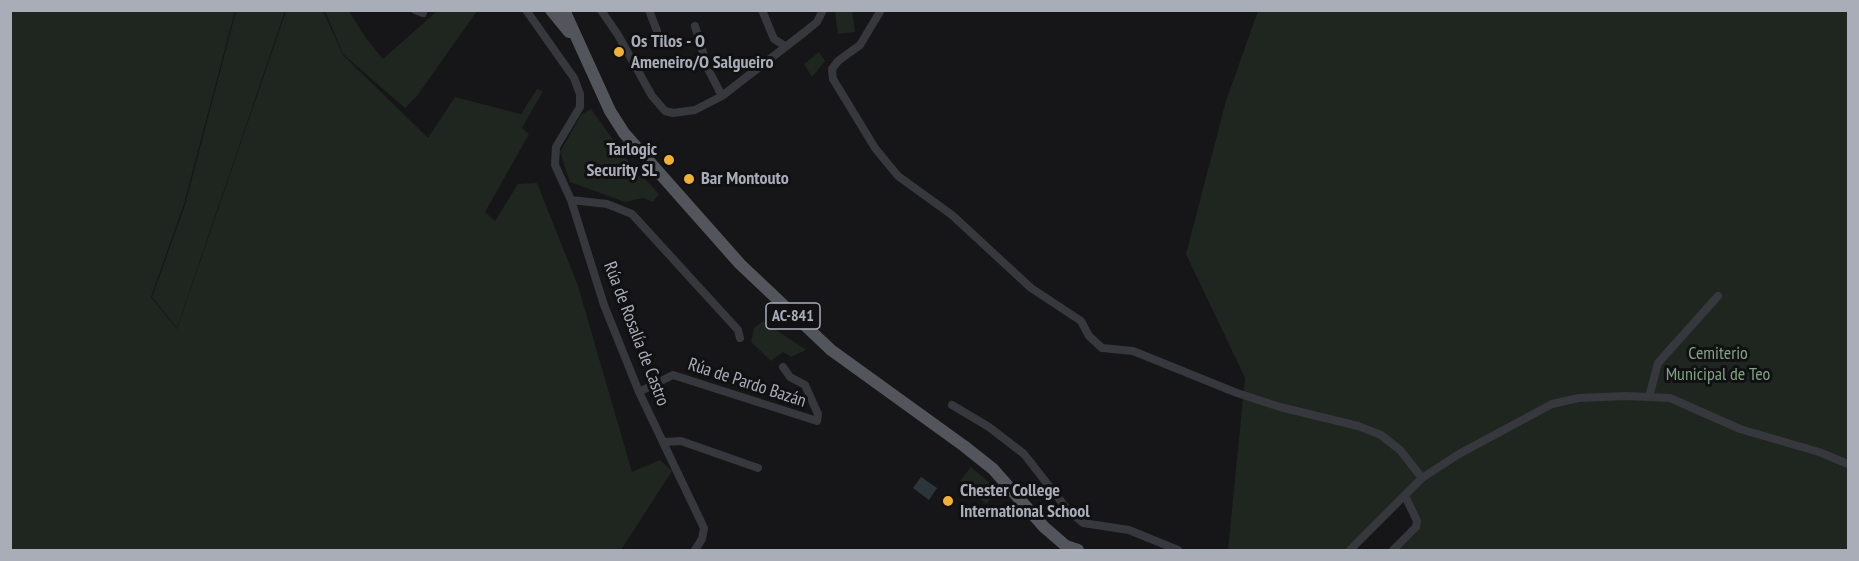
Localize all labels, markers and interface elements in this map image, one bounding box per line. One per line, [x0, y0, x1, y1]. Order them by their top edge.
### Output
place label: Os Tilos - O Ameneiro/O Salgueiro [631, 31, 773, 74]
marker: Os Tilos - O Ameneiro/O Salgueiro [612, 45, 626, 59]
place label: Tarlogic Security SL [586, 139, 657, 182]
marker: Tarlogic Security SL [662, 153, 676, 167]
place label: Bar Montouto [701, 168, 789, 190]
marker: Bar Montouto [682, 172, 696, 186]
street label: Rúa de Rosalía de Castro [599, 259, 673, 409]
road number: AC-841 [766, 303, 820, 329]
park label: Cemiterio Municipal de Teo [1666, 343, 1770, 386]
street label: Rúa de Pardo Bazán [685, 354, 809, 412]
place label: Chester College International School [960, 480, 1090, 522]
marker: Chester College International School [941, 494, 955, 508]

